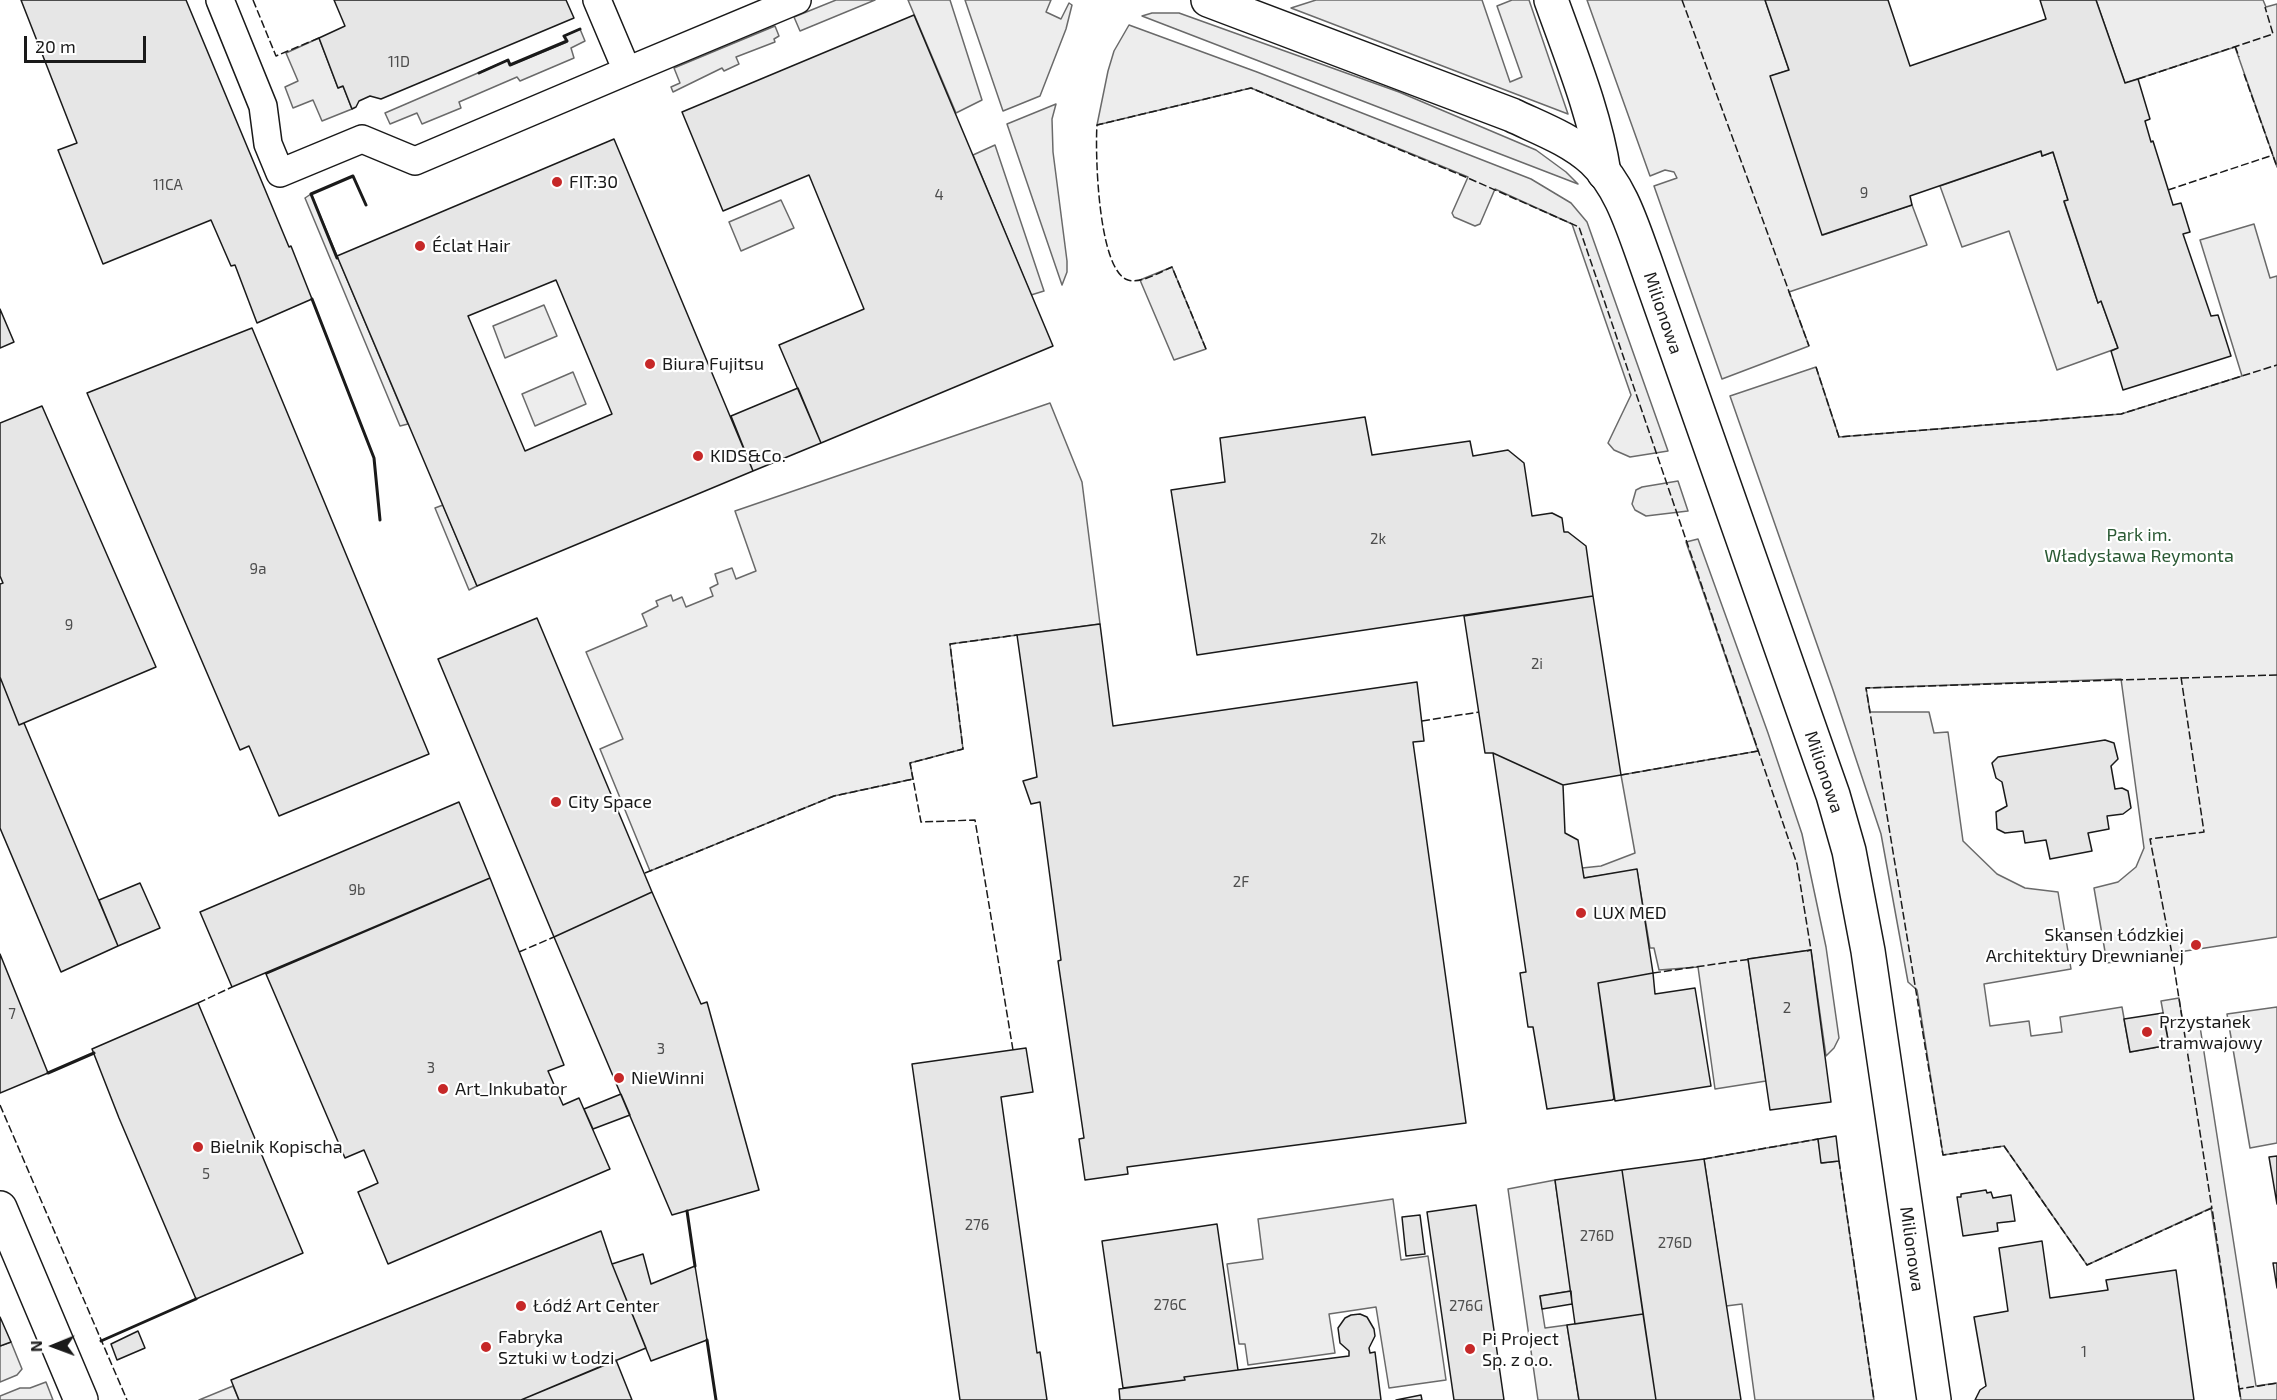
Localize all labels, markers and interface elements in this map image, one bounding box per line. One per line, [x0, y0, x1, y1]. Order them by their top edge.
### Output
scale bar [27, 24, 148, 62]
text: 20 m [35, 35, 76, 57]
house number: 11D [388, 53, 410, 71]
place label: FIT:30 [569, 171, 618, 193]
marker: FIT:30 [550, 175, 564, 189]
house number: 11CA [153, 176, 183, 194]
house number: 9 [1860, 184, 1868, 202]
house number: 4 [934, 186, 944, 204]
place label: Éclat Hair [432, 235, 511, 257]
marker: Éclat Hair [413, 239, 427, 253]
street label: Milionowa [1639, 269, 1687, 357]
place label: Biura Fujitsu [662, 353, 764, 375]
marker: Biura Fujitsu [643, 357, 657, 371]
place label: KIDS&Co. [710, 445, 786, 467]
marker: KIDS&Co. [691, 449, 705, 463]
park label: Park im. Władysława Reymonta [2044, 524, 2234, 566]
house number: 2k [1370, 530, 1386, 548]
house number: 9a [250, 560, 266, 578]
house number: 9 [65, 616, 73, 634]
house number: 2i [1531, 655, 1543, 673]
street label: Milionowa [1800, 728, 1848, 816]
place label: City Space [568, 791, 652, 813]
marker: City Space [549, 795, 563, 809]
house number: 2F [1233, 873, 1249, 891]
house number: 9b [348, 881, 366, 899]
place label: LUX MED [1593, 902, 1667, 924]
marker: LUX MED [1574, 906, 1588, 920]
place label: Skansen Łódzkiej Architektury Drewnianej [1986, 924, 2184, 966]
marker: Skansen Łódzkiej Architektury Drewnianej [2189, 938, 2203, 952]
house number: 2 [1783, 999, 1791, 1017]
house number: 7 [8, 1005, 16, 1023]
place label: Przystanek tramwajowy [2159, 1011, 2262, 1054]
marker: Przystanek tramwajowy [2140, 1025, 2154, 1039]
house number: 3 [657, 1040, 665, 1058]
house number: 3 [427, 1059, 435, 1077]
place label: NieWinni [631, 1067, 705, 1089]
marker: NieWinni [612, 1071, 626, 1085]
place label: Art_Inkubator [455, 1078, 567, 1100]
marker: Art_Inkubator [436, 1082, 450, 1096]
place label: Bielnik Kopischa [210, 1136, 343, 1158]
marker: Bielnik Kopischa [191, 1140, 205, 1154]
house number: 5 [202, 1165, 210, 1183]
street label: Milionowa [1895, 1205, 1929, 1293]
house number: 276 [965, 1216, 989, 1234]
house number: 276D [1580, 1227, 1614, 1245]
house number: 276D [1658, 1234, 1692, 1252]
place label: Łódź Art Center [533, 1295, 659, 1317]
house number: 276C [1153, 1296, 1187, 1314]
house number: 276G [1449, 1297, 1483, 1315]
marker: Łódź Art Center [514, 1299, 528, 1313]
north arrow [24, 1316, 84, 1376]
place label: Fabryka Sztuki w Łodzi [498, 1326, 614, 1368]
place label: Pi Project Sp. z o.o. [1482, 1328, 1559, 1370]
text: N [26, 1340, 45, 1352]
marker: Fabryka Sztuki w Łodzi [479, 1340, 493, 1354]
marker: Pi Project Sp. z o.o. [1463, 1342, 1477, 1356]
house number: 1 [2081, 1343, 2087, 1361]

